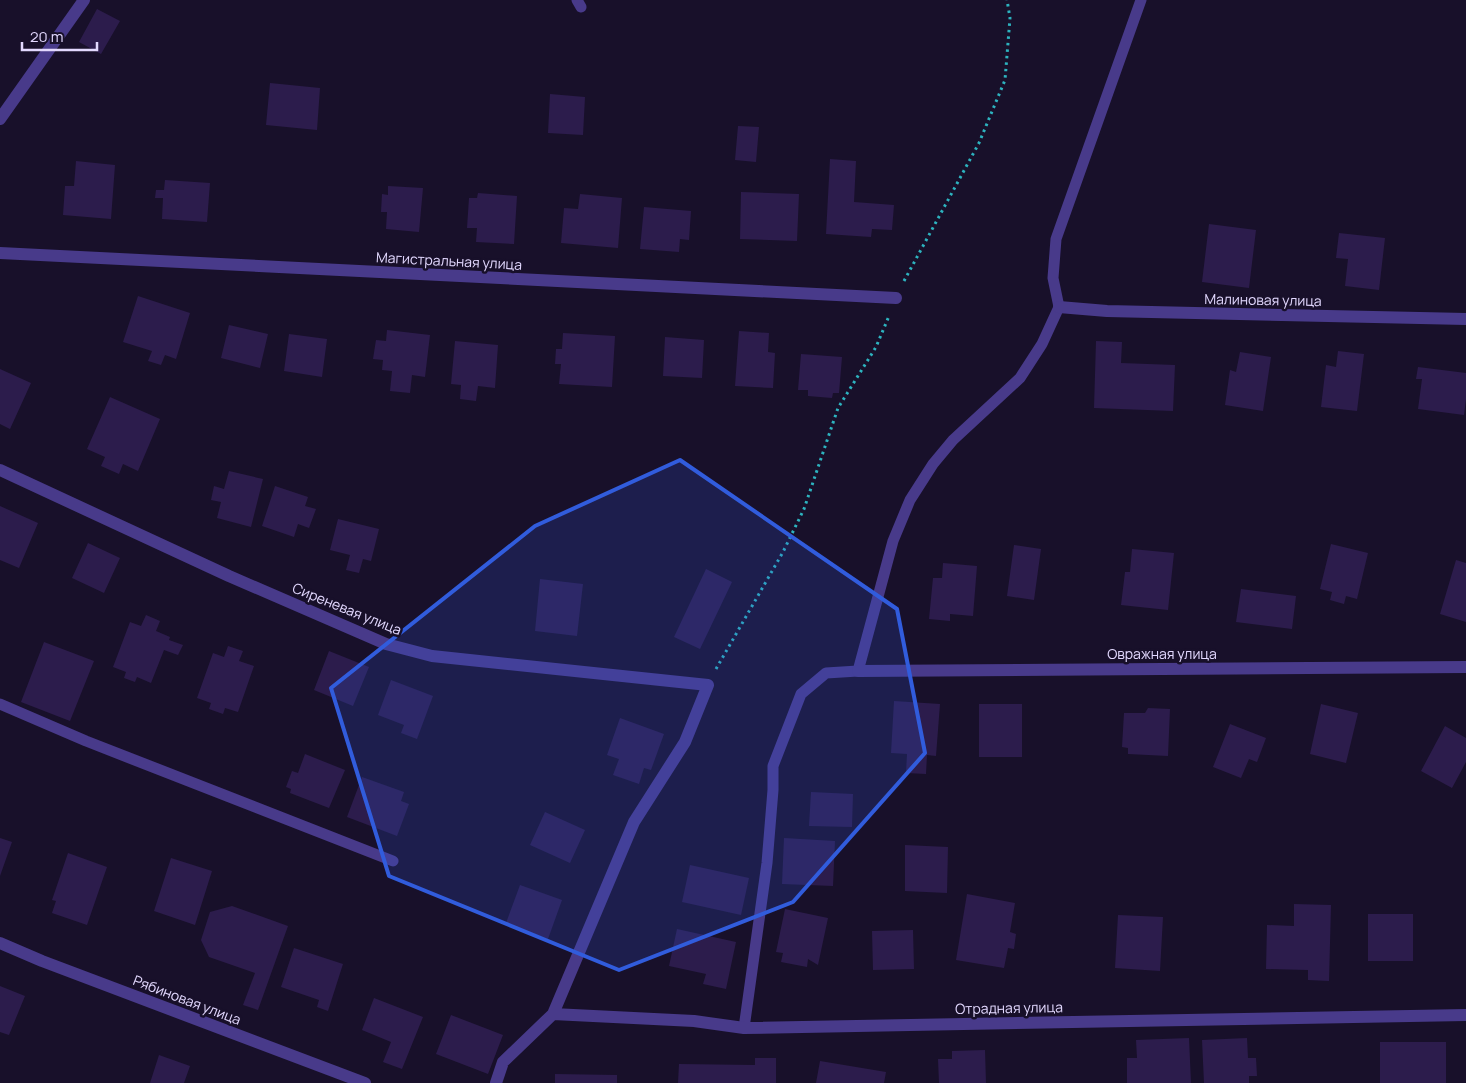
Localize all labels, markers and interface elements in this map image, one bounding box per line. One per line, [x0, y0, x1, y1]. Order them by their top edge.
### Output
scale bar [22, 20, 98, 52]
text: 20 m [30, 26, 63, 47]
street label: Магистральная улица [376, 247, 523, 274]
street label: Малиновая улица [1204, 289, 1322, 310]
street label: Сиреневая улица [290, 578, 405, 639]
street label: Овражная улица [1107, 644, 1217, 663]
street label: Рябиновая улица [130, 970, 244, 1029]
street label: Отрадная улица [955, 997, 1063, 1018]

